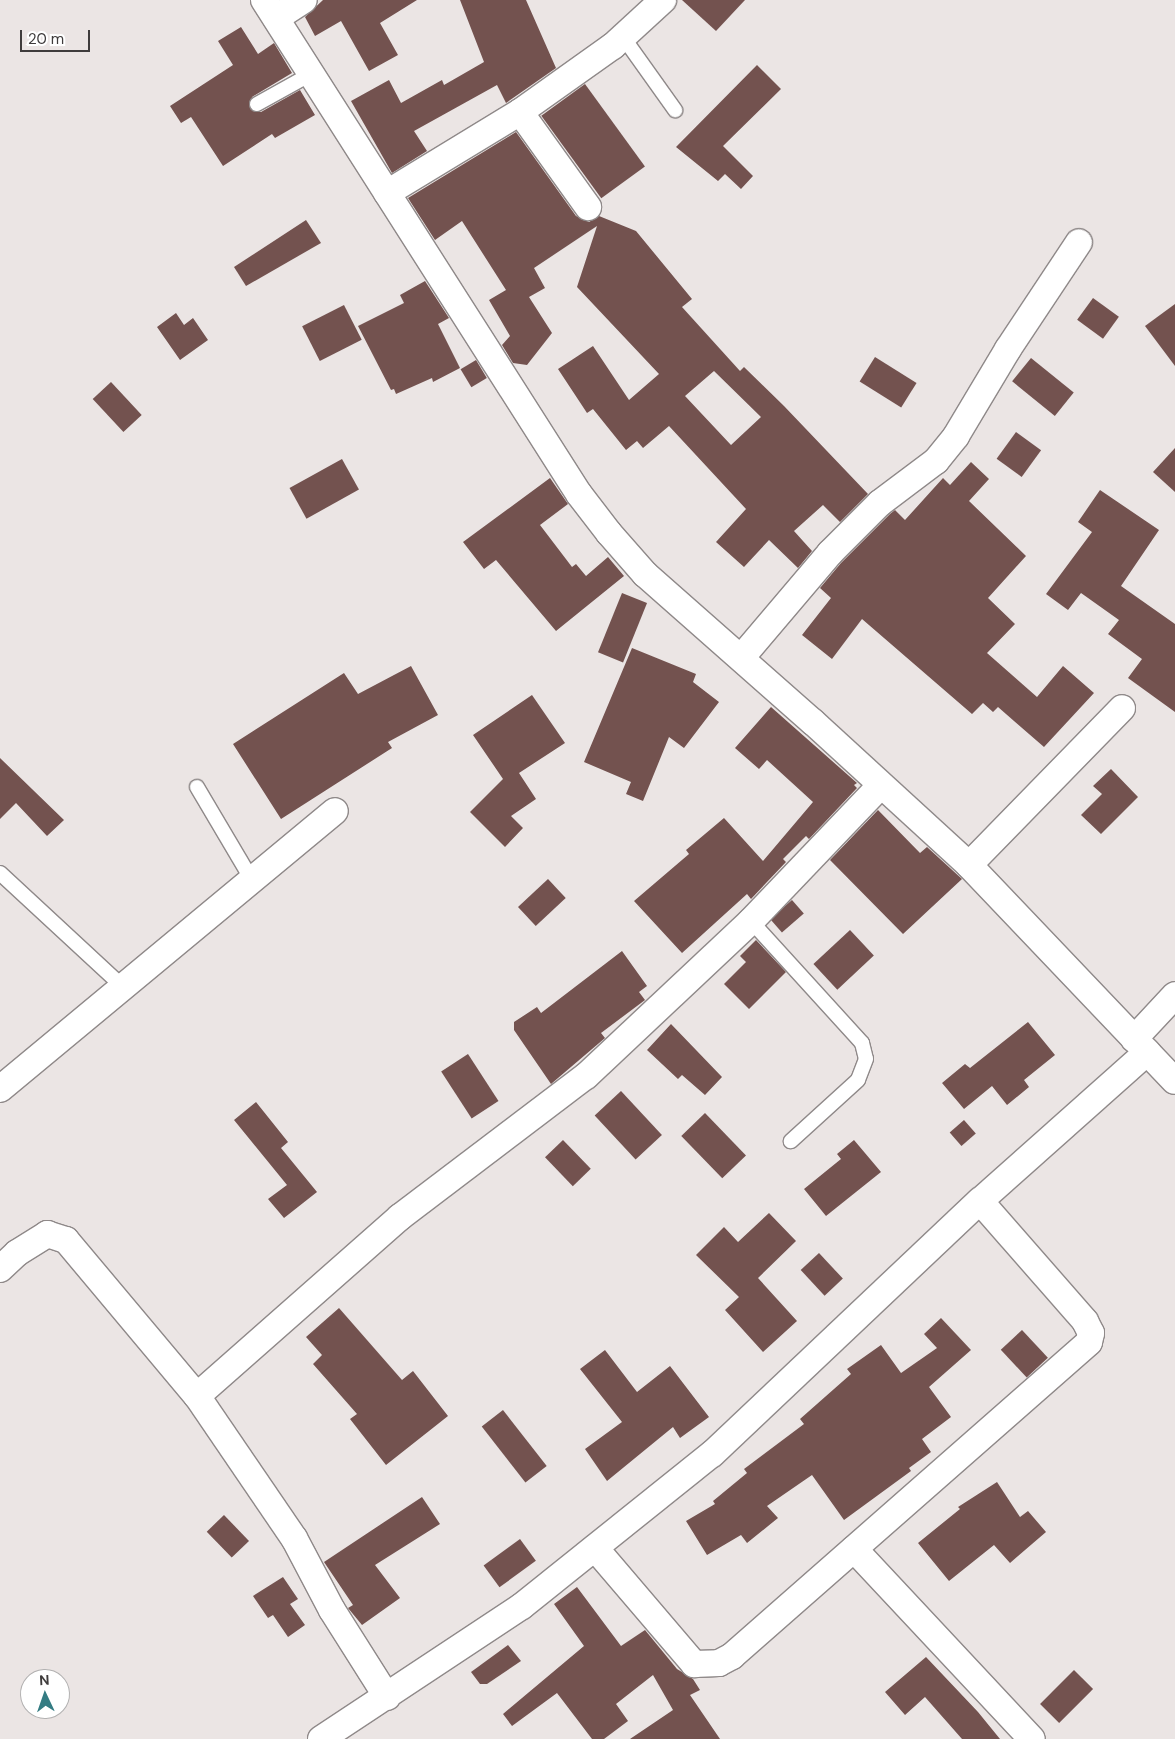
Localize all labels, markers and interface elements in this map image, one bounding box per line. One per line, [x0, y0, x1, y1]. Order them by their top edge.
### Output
scale bar [22, 20, 92, 52]
text: 20 m [28, 29, 64, 49]
north arrow [20, 1669, 70, 1719]
text: N [39, 1671, 50, 1689]

